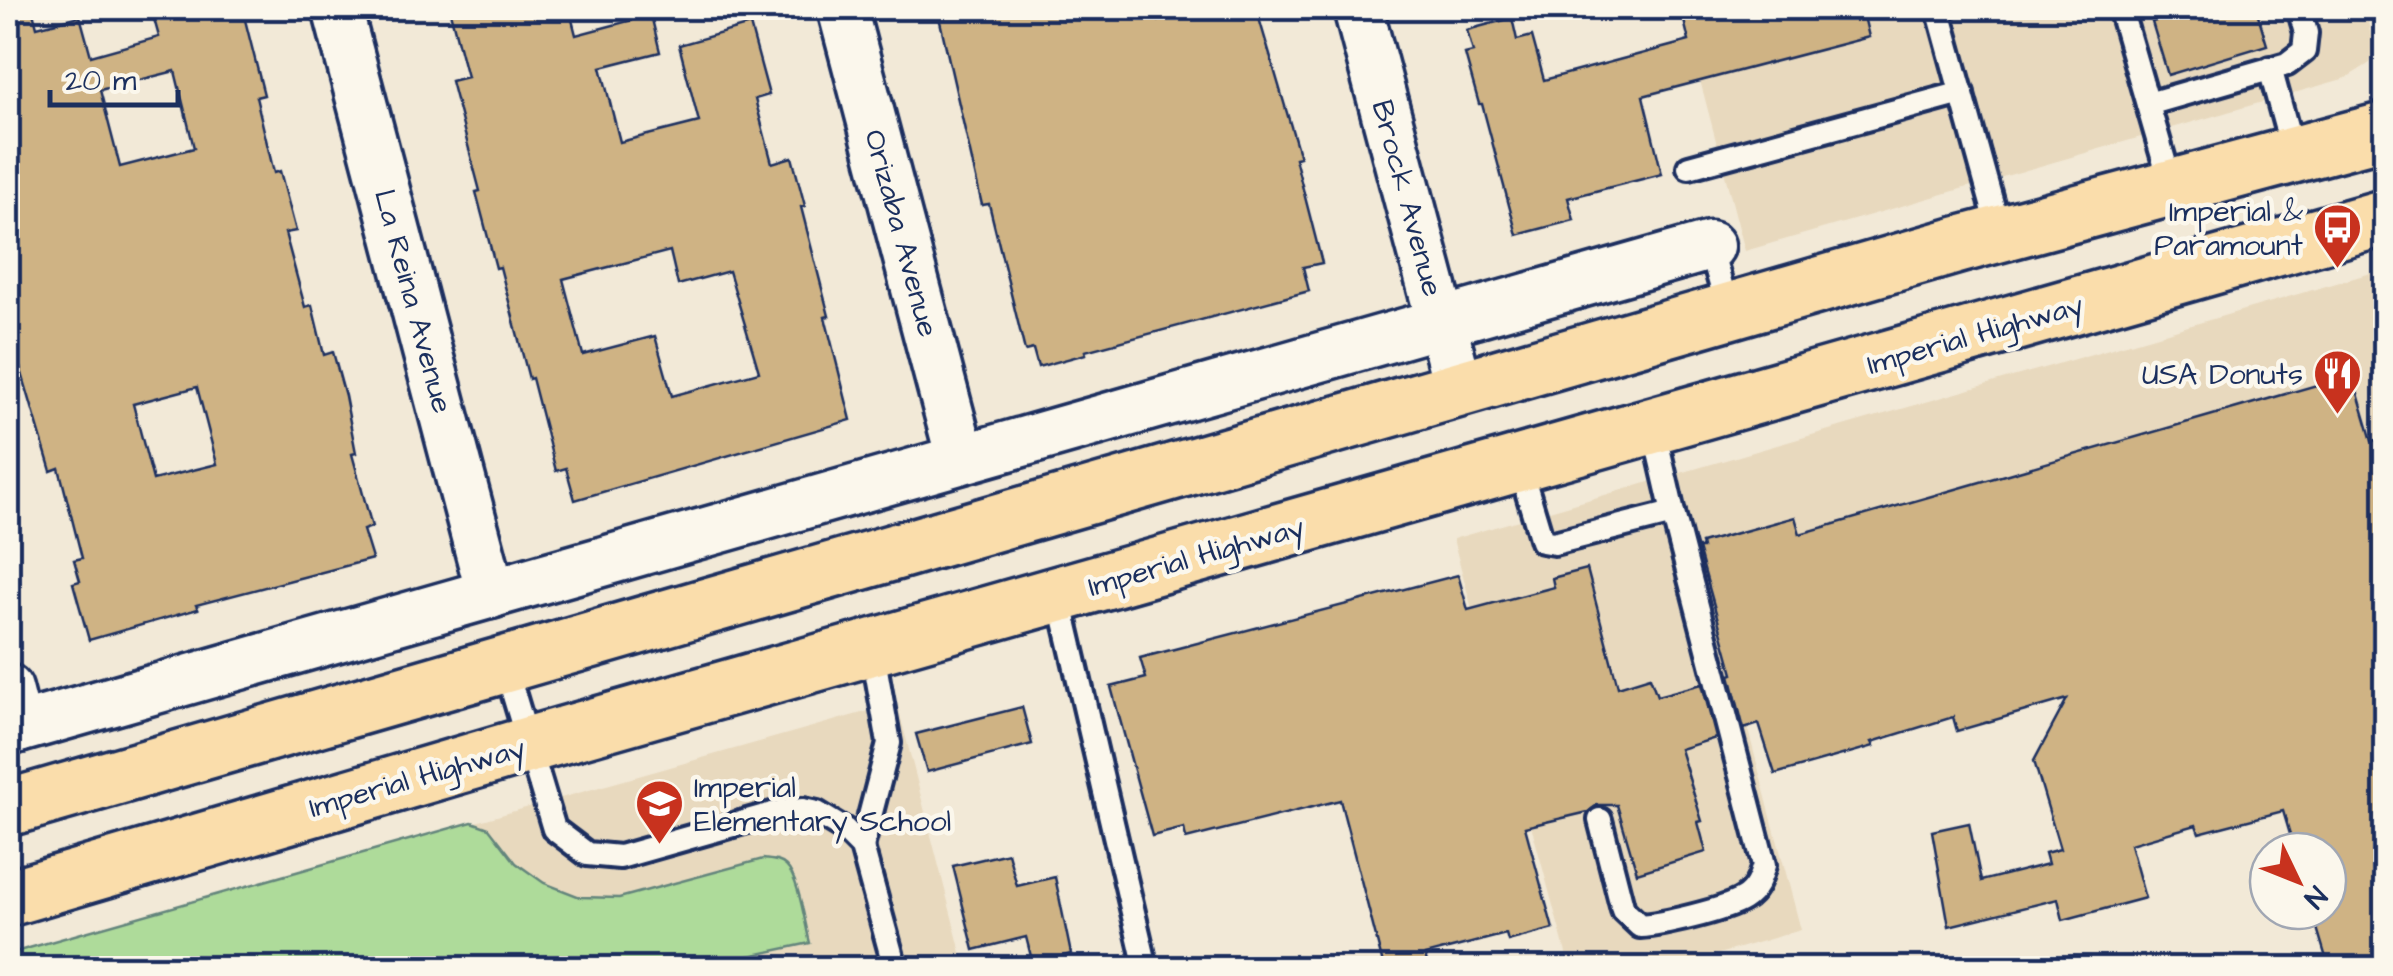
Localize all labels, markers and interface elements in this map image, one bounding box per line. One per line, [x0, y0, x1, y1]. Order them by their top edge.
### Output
scale bar [50, 45, 178, 107]
text: 20 m [65, 60, 137, 102]
street label: Brock Avenue [1361, 95, 1453, 301]
street label: Orizaba Avenue [853, 125, 949, 342]
street label: La Reina Avenue [363, 185, 463, 418]
place label: Imperial & Paramount [2154, 191, 2304, 267]
bus stop icon: Imperial & Paramount [2312, 202, 2364, 270]
street label: Imperial Highway [1862, 284, 2088, 387]
restaurant icon: USA Donuts [2312, 348, 2364, 416]
place label: USA Donuts [2142, 354, 2303, 396]
street label: Imperial Highway [1083, 506, 1309, 609]
street label: Imperial Highway [304, 727, 530, 830]
place label: Imperial Elementary School [694, 767, 951, 844]
school or university icon: Imperial Elementary School [633, 778, 685, 846]
north arrow [2248, 831, 2348, 931]
text: N [2295, 877, 2335, 917]

